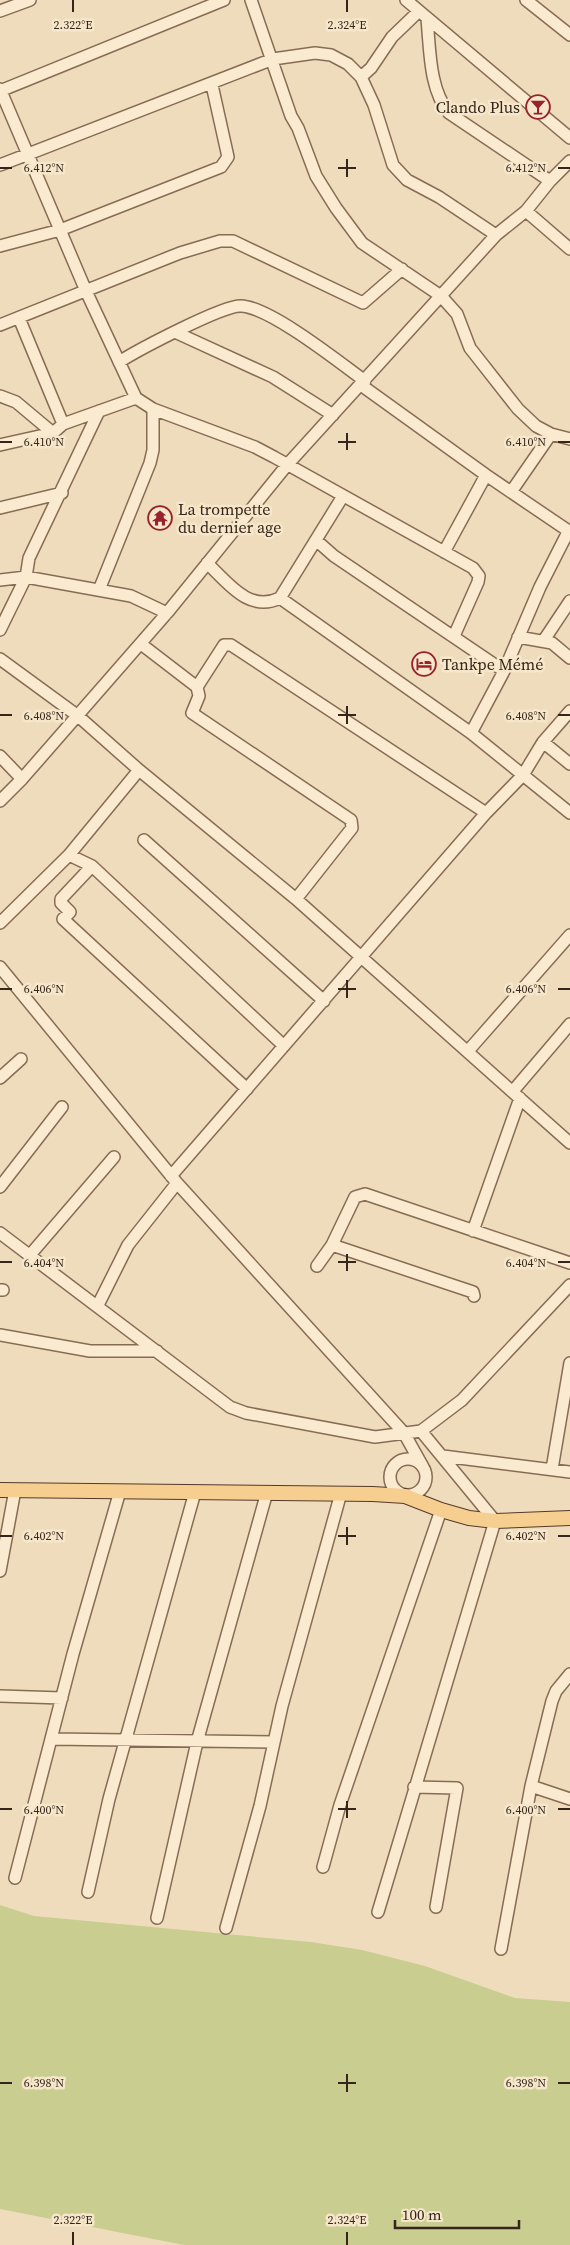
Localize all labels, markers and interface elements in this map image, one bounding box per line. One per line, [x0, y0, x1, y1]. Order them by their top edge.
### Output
text: 2.322°E [54, 17, 92, 33]
text: 2.324°E [328, 17, 366, 33]
bar icon: Clando Plus [525, 94, 551, 120]
place label: Clando Plus [436, 96, 520, 118]
text: 6.412°N [24, 160, 64, 176]
text: 6.412°N [506, 160, 546, 176]
text: 6.410°N [24, 434, 64, 450]
text: 6.410°N [506, 434, 546, 450]
place label: La trompette du dernier age [178, 498, 281, 538]
temple icon: La trompette du dernier age [147, 505, 173, 531]
hotel icon: Tankpe Mémé [411, 651, 437, 677]
place label: Tankpe Mémé [442, 653, 543, 675]
text: 6.408°N [24, 708, 64, 724]
text: 6.408°N [506, 708, 546, 724]
text: 6.406°N [24, 981, 64, 997]
text: 6.406°N [506, 981, 546, 997]
text: 6.404°N [24, 1255, 64, 1271]
text: 6.404°N [506, 1255, 546, 1271]
text: 6.402°N [24, 1528, 64, 1544]
text: 6.402°N [506, 1528, 546, 1544]
text: 6.400°N [24, 1802, 64, 1818]
text: 6.400°N [506, 1802, 546, 1818]
text: 6.398°N [24, 2075, 64, 2091]
text: 6.398°N [506, 2075, 546, 2091]
scale bar [395, 2198, 519, 2230]
text: 100 m [402, 2204, 442, 2225]
text: 2.322°E [54, 2212, 92, 2228]
text: 2.324°E [328, 2212, 366, 2228]

